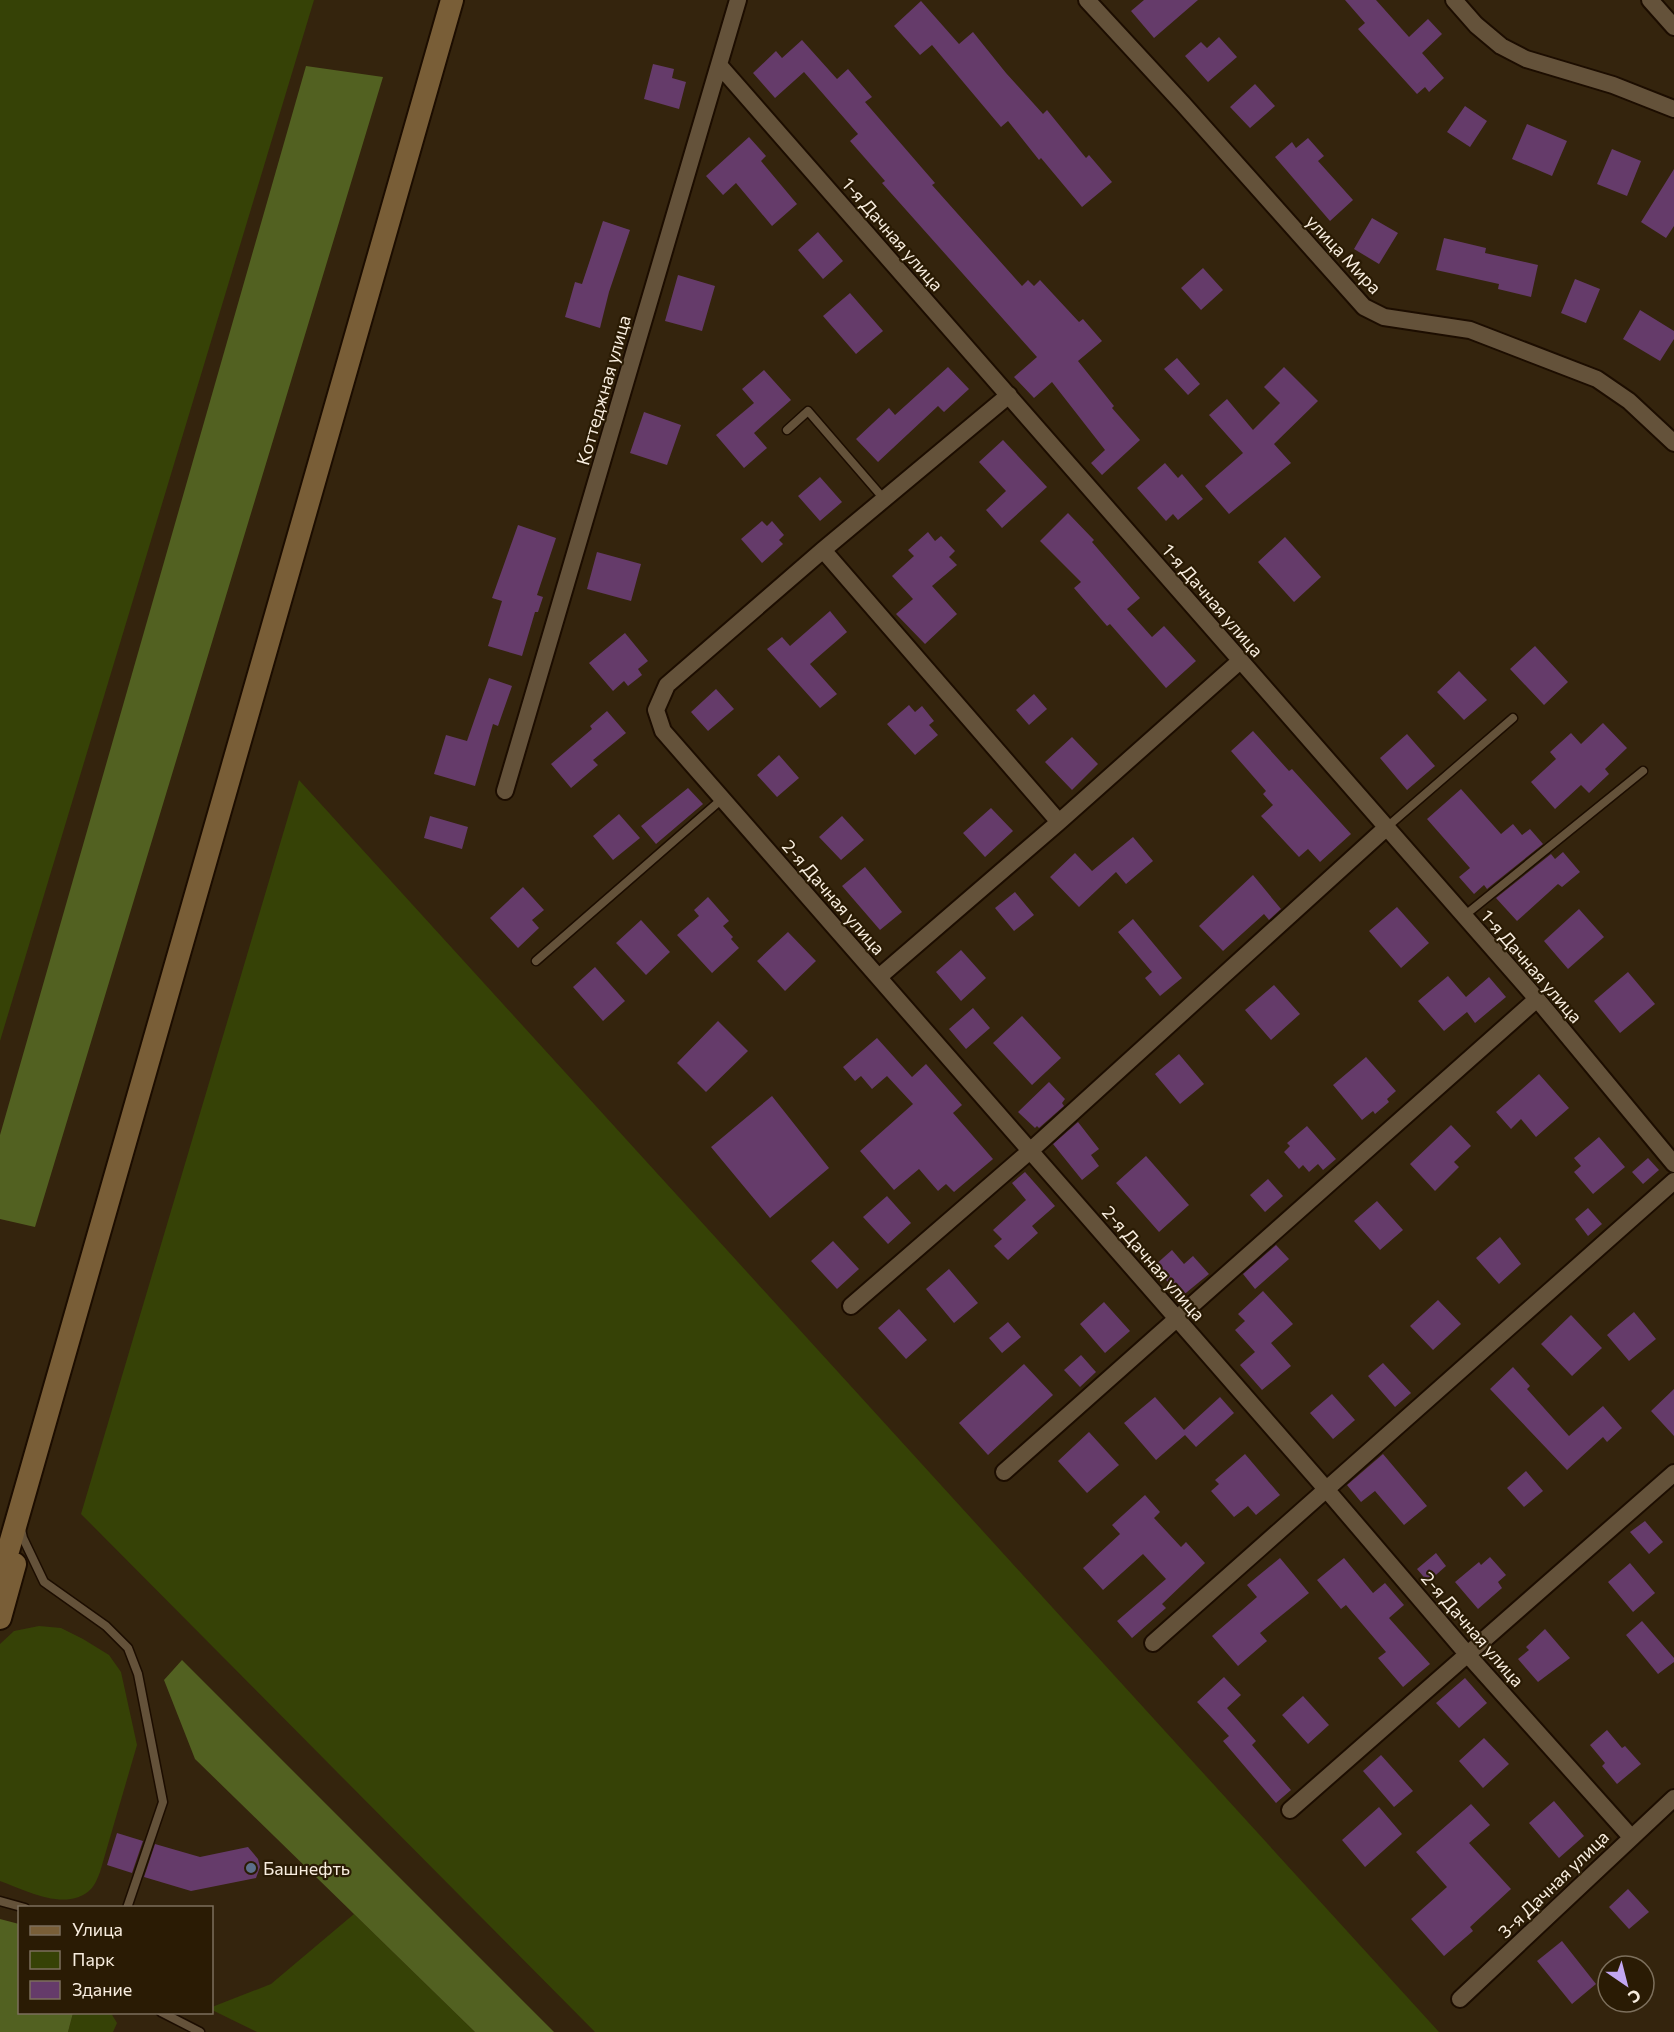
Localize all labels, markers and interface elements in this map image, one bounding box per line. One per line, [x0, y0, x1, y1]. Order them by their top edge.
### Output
street label: 1-я Дачная улица [838, 173, 948, 295]
street label: улица Мира [1302, 210, 1386, 298]
street label: Коттеджная улица [571, 313, 635, 467]
street label: 1-я Дачная улица [1158, 539, 1268, 661]
street label: 2-я Дачная улица [778, 835, 890, 959]
street label: 1-я Дачная улица [1477, 905, 1587, 1027]
street label: 2-я Дачная улица [1098, 1201, 1210, 1325]
street label: 2-я Дачная улица [1417, 1567, 1529, 1691]
street label: 3-я Дачная улица [1493, 1826, 1613, 1942]
place label: Башнефть [263, 1857, 350, 1879]
marker: Башнефть [244, 1861, 258, 1875]
legend [18, 1906, 213, 2014]
text: Улица [72, 1918, 123, 1940]
text: Парк [72, 1948, 115, 1970]
north arrow [1596, 1954, 1656, 2014]
text: Здание [72, 1978, 132, 2000]
text: С [1625, 1986, 1645, 2008]

